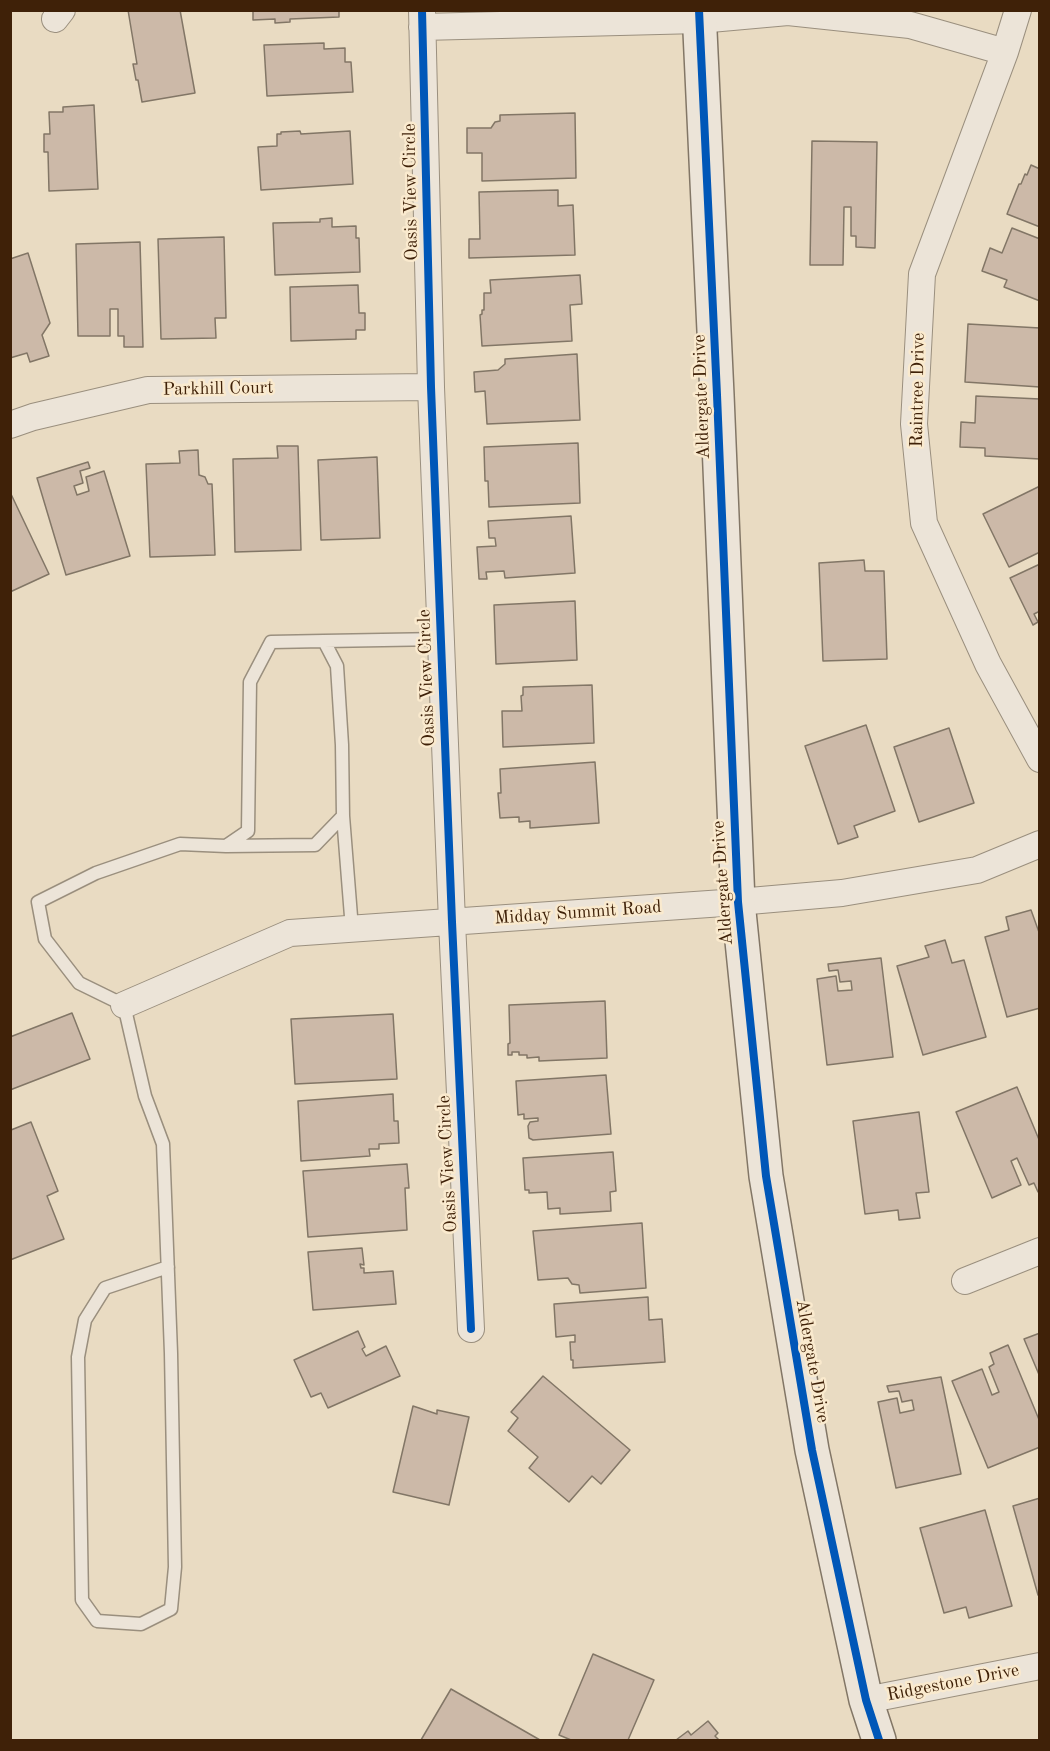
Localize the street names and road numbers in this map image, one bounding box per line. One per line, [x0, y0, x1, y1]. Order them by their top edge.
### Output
street label: Oasis View Circle [399, 123, 423, 261]
street label: Raintree Drive [906, 332, 930, 448]
street label: Aldergate Drive [689, 334, 715, 460]
street label: Parkhill Court [162, 377, 274, 401]
street label: Oasis View Circle [414, 609, 440, 747]
street label: Aldergate Drive [708, 820, 738, 946]
street label: Midday Summit Road [494, 896, 662, 930]
street label: Oasis View Circle [434, 1095, 462, 1233]
street label: Aldergate Drive [790, 1298, 834, 1424]
street label: Ridgestone Drive [885, 1660, 1021, 1706]

